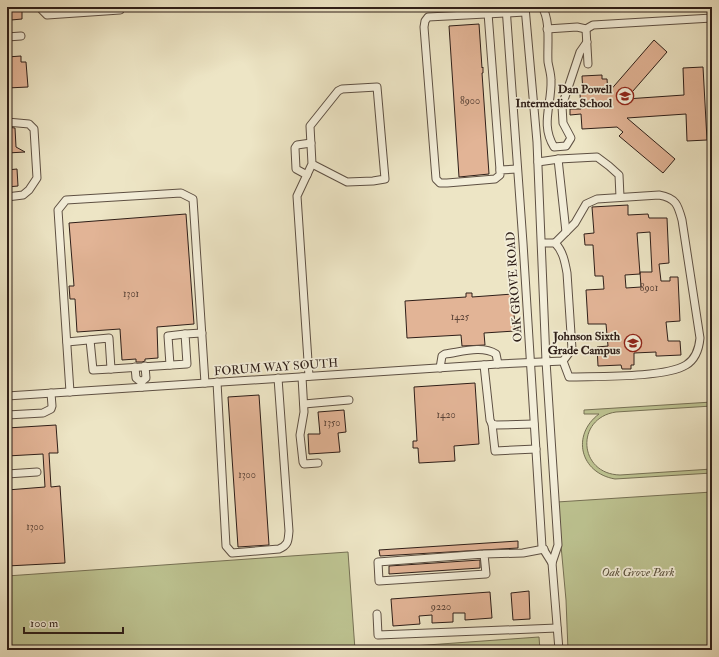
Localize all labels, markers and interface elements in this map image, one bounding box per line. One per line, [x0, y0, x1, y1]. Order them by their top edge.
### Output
place label: Dan Powell Intermediate School [516, 82, 613, 111]
school or university icon: Dan Powell Intermediate School [615, 86, 635, 106]
house number: 8900 [460, 95, 480, 107]
street label: OAK GROVE ROAD [503, 231, 526, 343]
house number: 8901 [640, 282, 659, 294]
house number: 1301 [123, 288, 139, 300]
house number: 1425 [451, 311, 470, 323]
place label: Johnson Sixth Grade Campus [548, 329, 621, 358]
school or university icon: Johnson Sixth Grade Campus [623, 333, 643, 353]
street label: FORUM WAY SOUTH [213, 356, 339, 379]
house number: 1420 [436, 409, 456, 421]
house number: 1350 [324, 417, 340, 429]
house number: 1300 [238, 469, 256, 481]
house number: 1300 [26, 521, 44, 533]
park label: Oak Grove Park [601, 565, 675, 580]
house number: 9220 [430, 601, 451, 613]
scale bar [24, 609, 123, 635]
text: 100 m [30, 616, 59, 631]

